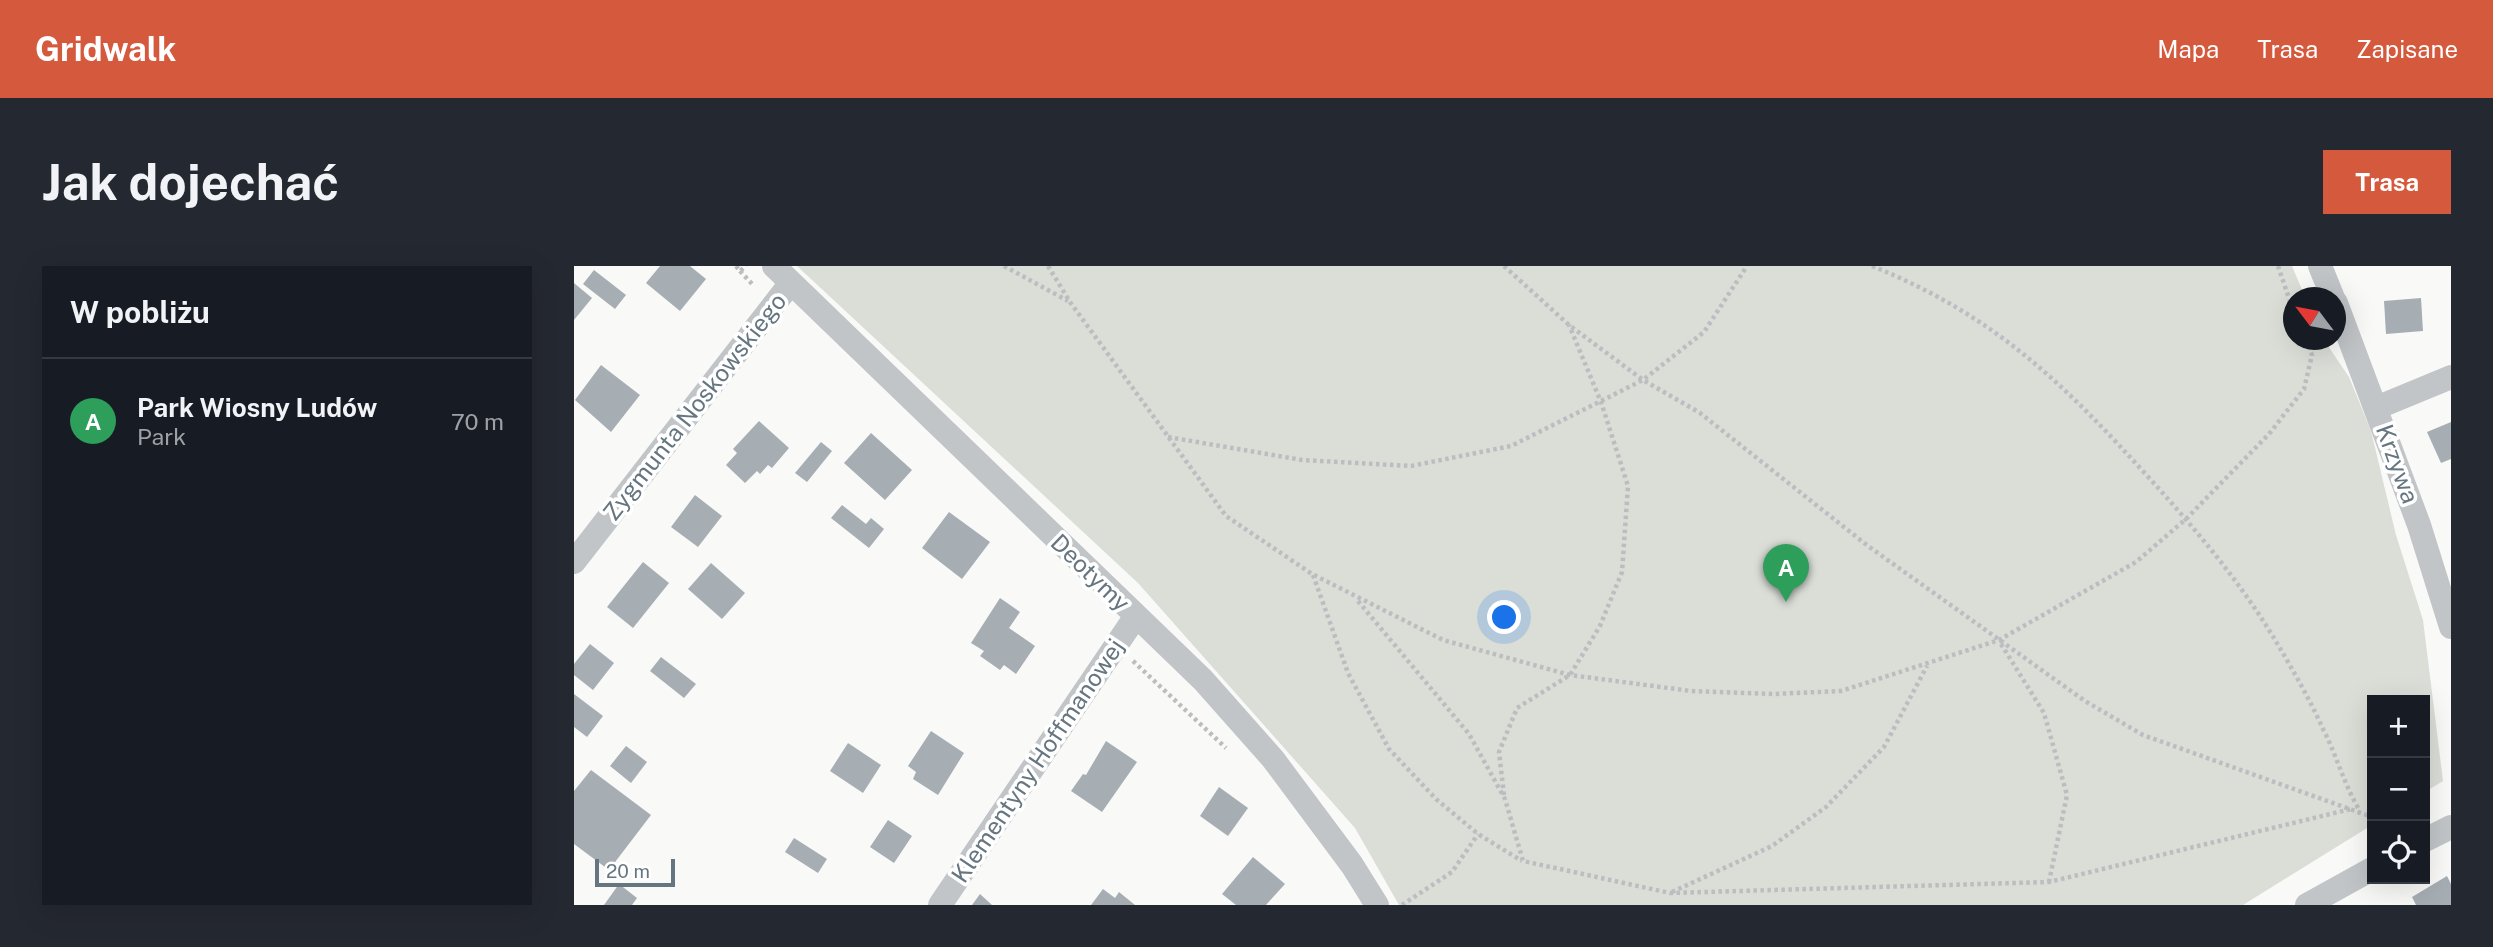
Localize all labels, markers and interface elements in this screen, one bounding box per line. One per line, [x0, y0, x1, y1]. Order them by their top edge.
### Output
text: Gridwalk [35, 30, 176, 68]
text: Mapa [2157, 35, 2219, 63]
text: Trasa [2257, 35, 2318, 63]
text: Zapisane [2356, 35, 2458, 63]
button: Trasa [2323, 150, 2451, 214]
text: Jak dojechać [42, 153, 339, 211]
street label: Zygmunta Noskowskiego [597, 287, 792, 526]
north arrow [2283, 287, 2346, 350]
text: W pobliżu [70, 294, 210, 330]
text: Park Wiosny Ludów [137, 392, 377, 423]
text: A [85, 408, 101, 435]
text: 70 m [451, 408, 504, 435]
street label: Krzywa [2371, 420, 2425, 507]
text: Park [137, 423, 186, 450]
street label: Deotymy [1045, 528, 1136, 617]
pin: A [1763, 544, 1809, 602]
your location [1487, 600, 1521, 634]
street label: Klementyny Hoffmanowej [945, 633, 1129, 888]
map controls [2367, 695, 2430, 884]
button: + [2367, 695, 2430, 758]
button: − [2367, 758, 2430, 821]
button: locate [2367, 821, 2430, 884]
scale bar [595, 856, 676, 888]
text: 20 m [606, 860, 650, 882]

